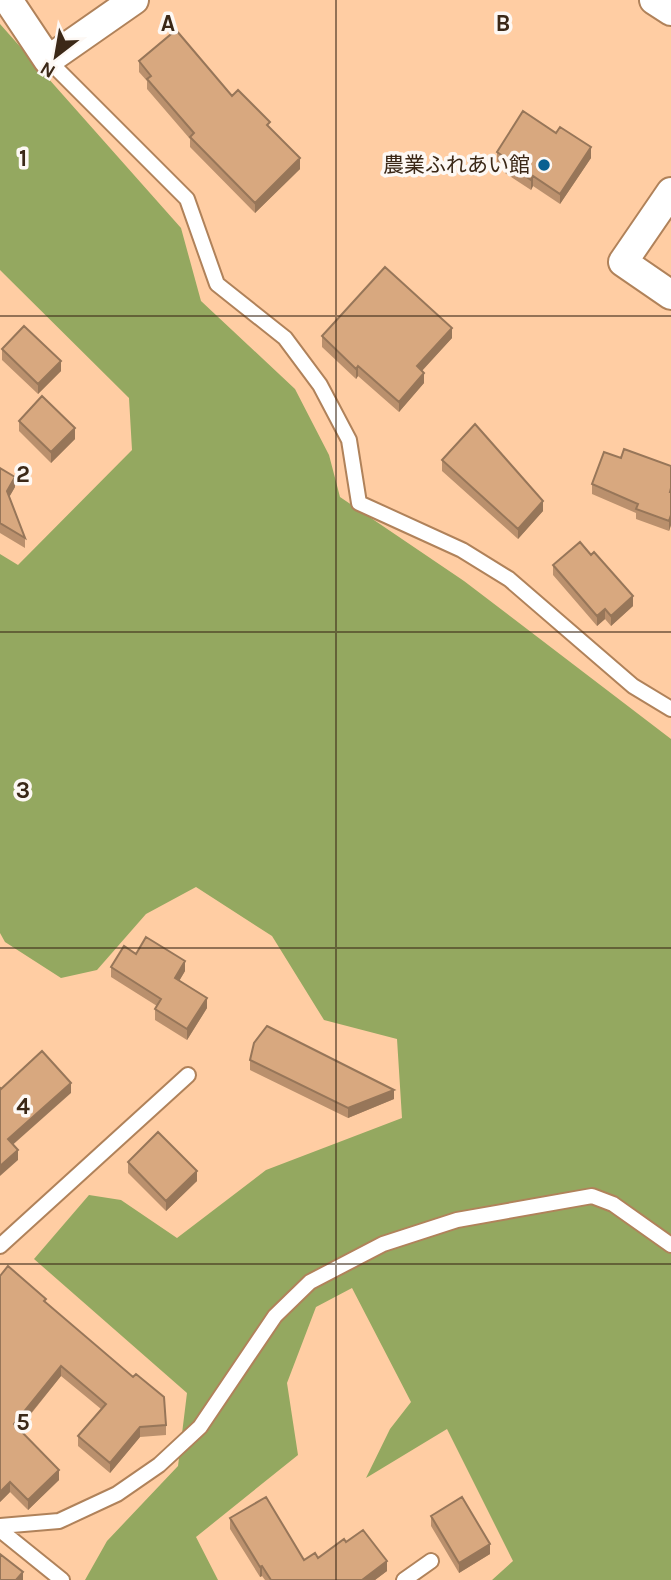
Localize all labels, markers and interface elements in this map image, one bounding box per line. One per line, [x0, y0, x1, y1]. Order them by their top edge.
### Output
text: A [161, 10, 175, 37]
text: B [496, 10, 510, 37]
north arrow [21, 21, 91, 91]
text: N [36, 57, 59, 83]
text: 1 [19, 145, 27, 172]
place label: 農業ふれあい館 [383, 153, 530, 177]
marker: 農業ふれあい館 [536, 157, 552, 173]
text: 2 [16, 461, 30, 488]
text: 3 [16, 777, 30, 804]
text: 4 [16, 1093, 30, 1120]
text: 5 [16, 1409, 30, 1436]

